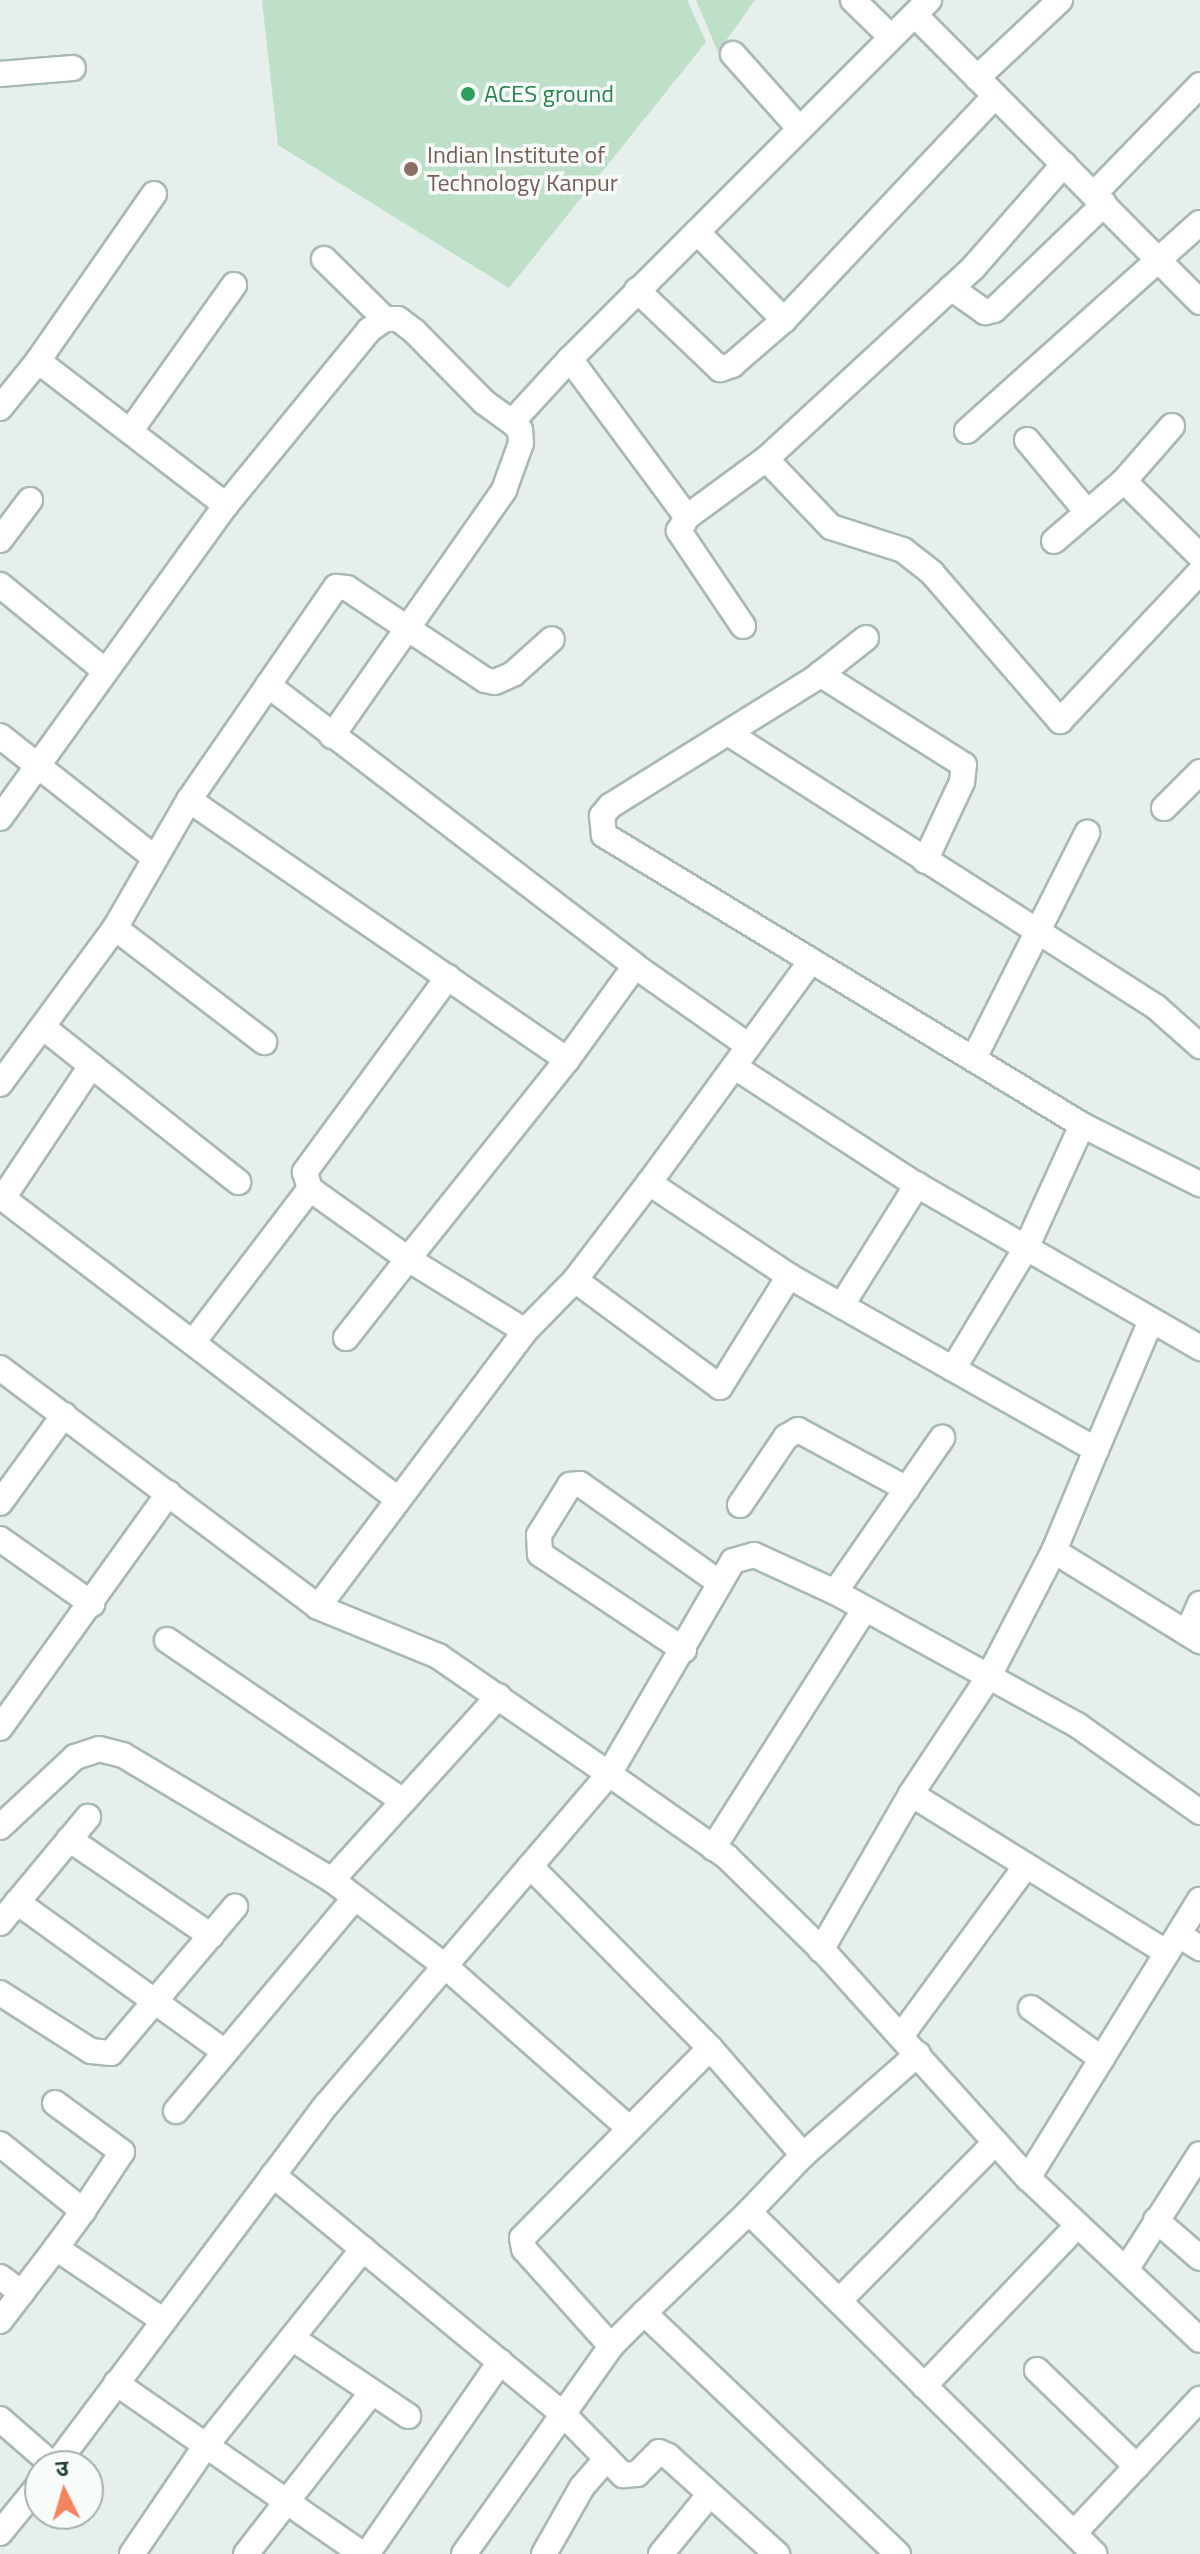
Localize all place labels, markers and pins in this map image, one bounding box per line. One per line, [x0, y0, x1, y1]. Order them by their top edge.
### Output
place label: ACES ground [484, 80, 614, 108]
marker: ACES ground [459, 85, 477, 103]
place label: Indian Institute of Technology Kanpur [427, 141, 618, 197]
marker: Indian Institute of Technology Kanpur [402, 160, 420, 178]

